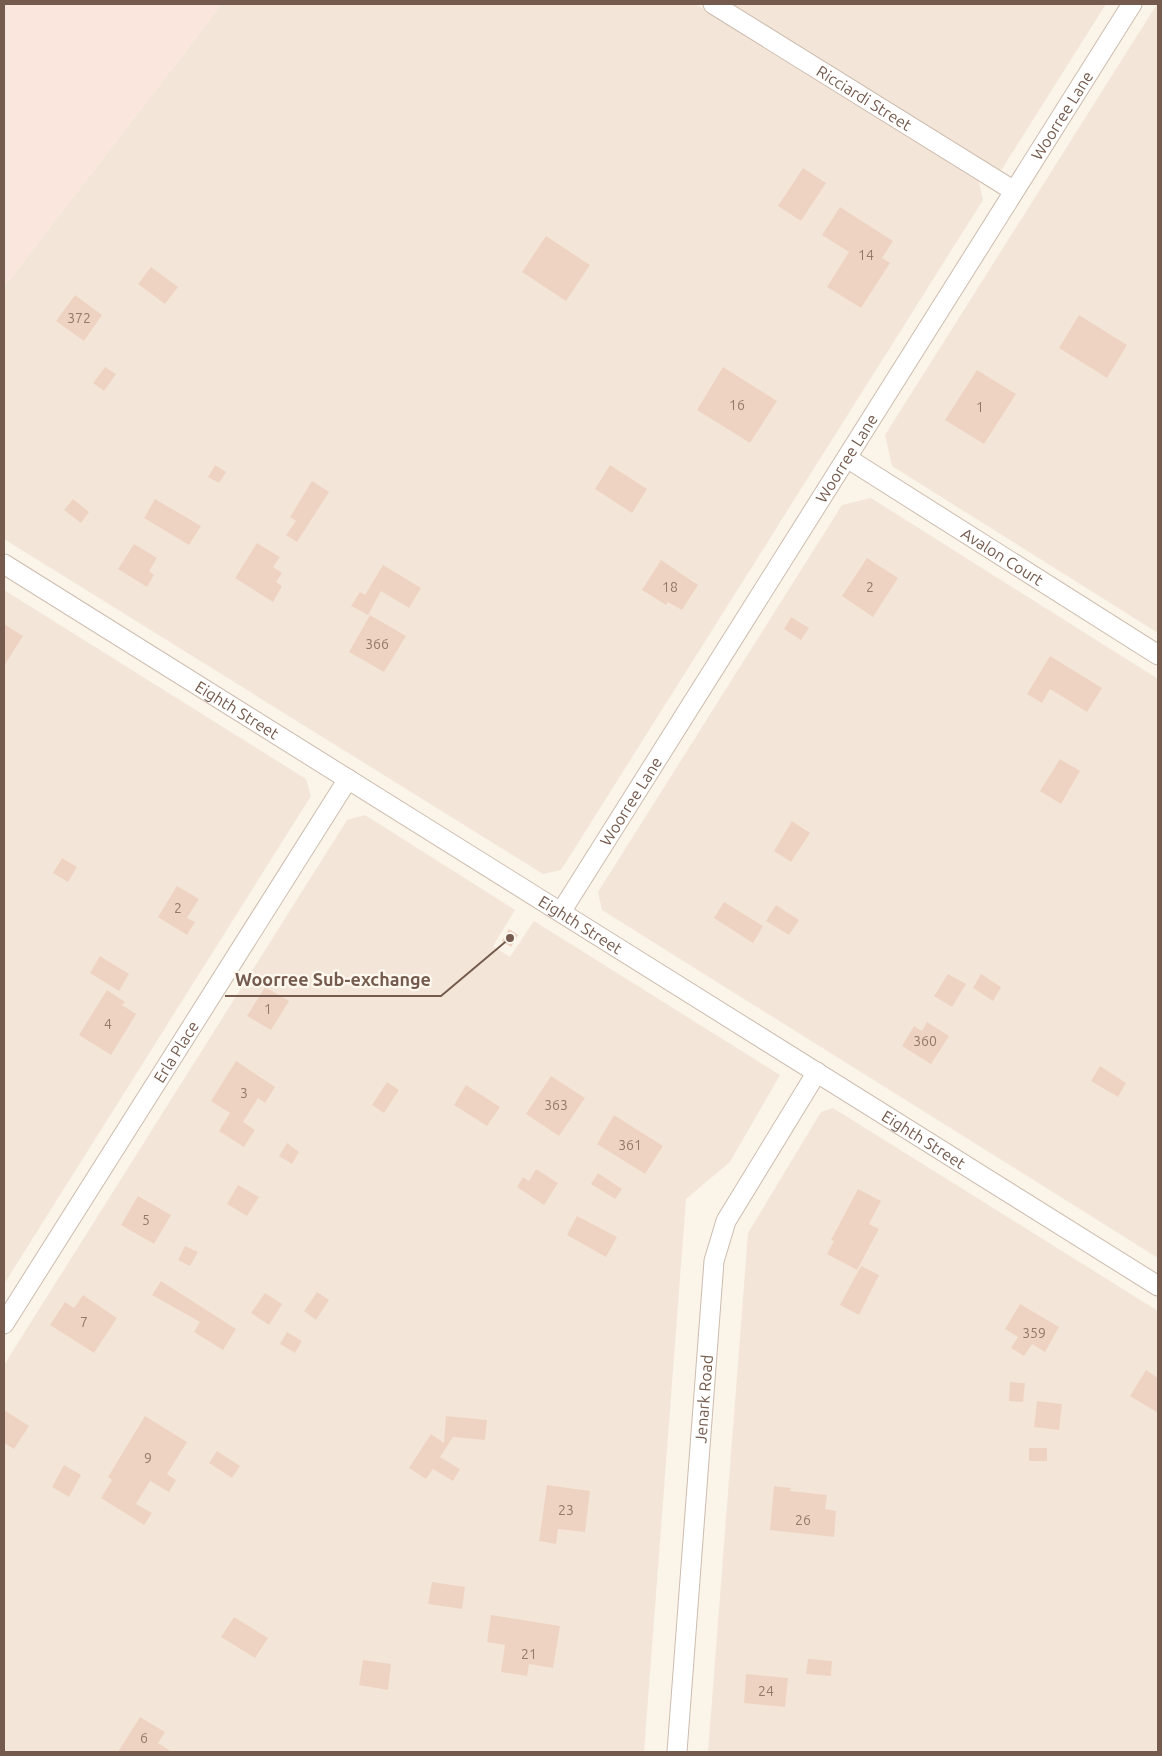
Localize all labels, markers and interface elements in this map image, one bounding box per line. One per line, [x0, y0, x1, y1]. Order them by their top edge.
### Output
street label: Ricciardi Street [813, 62, 916, 135]
street label: Woorree Lane [1027, 68, 1096, 163]
house number: 14 [858, 247, 874, 263]
house number: 372 [67, 310, 91, 326]
house number: 16 [729, 397, 745, 413]
house number: 1 [976, 399, 984, 415]
street label: Woorree Lane [812, 411, 881, 506]
street label: Avalon Court [958, 524, 1047, 589]
house number: 18 [662, 579, 678, 595]
house number: 2 [866, 579, 874, 595]
house number: 366 [365, 636, 389, 652]
street label: Eighth Street [192, 677, 283, 743]
street label: Woorree Lane [596, 753, 665, 849]
street label: Eighth Street [535, 892, 626, 958]
house number: 2 [174, 900, 182, 916]
callout: Woorree Sub-exchange [225, 963, 441, 996]
text: Woorree Sub-exchange [235, 969, 431, 989]
house number: 1 [264, 1001, 272, 1017]
house number: 4 [104, 1016, 112, 1032]
street label: Erla Place [150, 1018, 202, 1086]
house number: 360 [913, 1033, 937, 1049]
house number: 3 [240, 1085, 248, 1101]
house number: 363 [544, 1097, 568, 1113]
street label: Eighth Street [879, 1107, 969, 1173]
house number: 361 [618, 1137, 642, 1153]
house number: 5 [142, 1212, 150, 1228]
house number: 7 [80, 1314, 88, 1330]
house number: 359 [1022, 1325, 1046, 1341]
street label: Jenark Road [691, 1354, 716, 1444]
house number: 9 [144, 1450, 152, 1466]
house number: 23 [558, 1502, 574, 1518]
house number: 26 [795, 1512, 811, 1528]
house number: 21 [521, 1646, 537, 1662]
house number: 24 [758, 1683, 774, 1699]
house number: 6 [140, 1730, 148, 1746]

